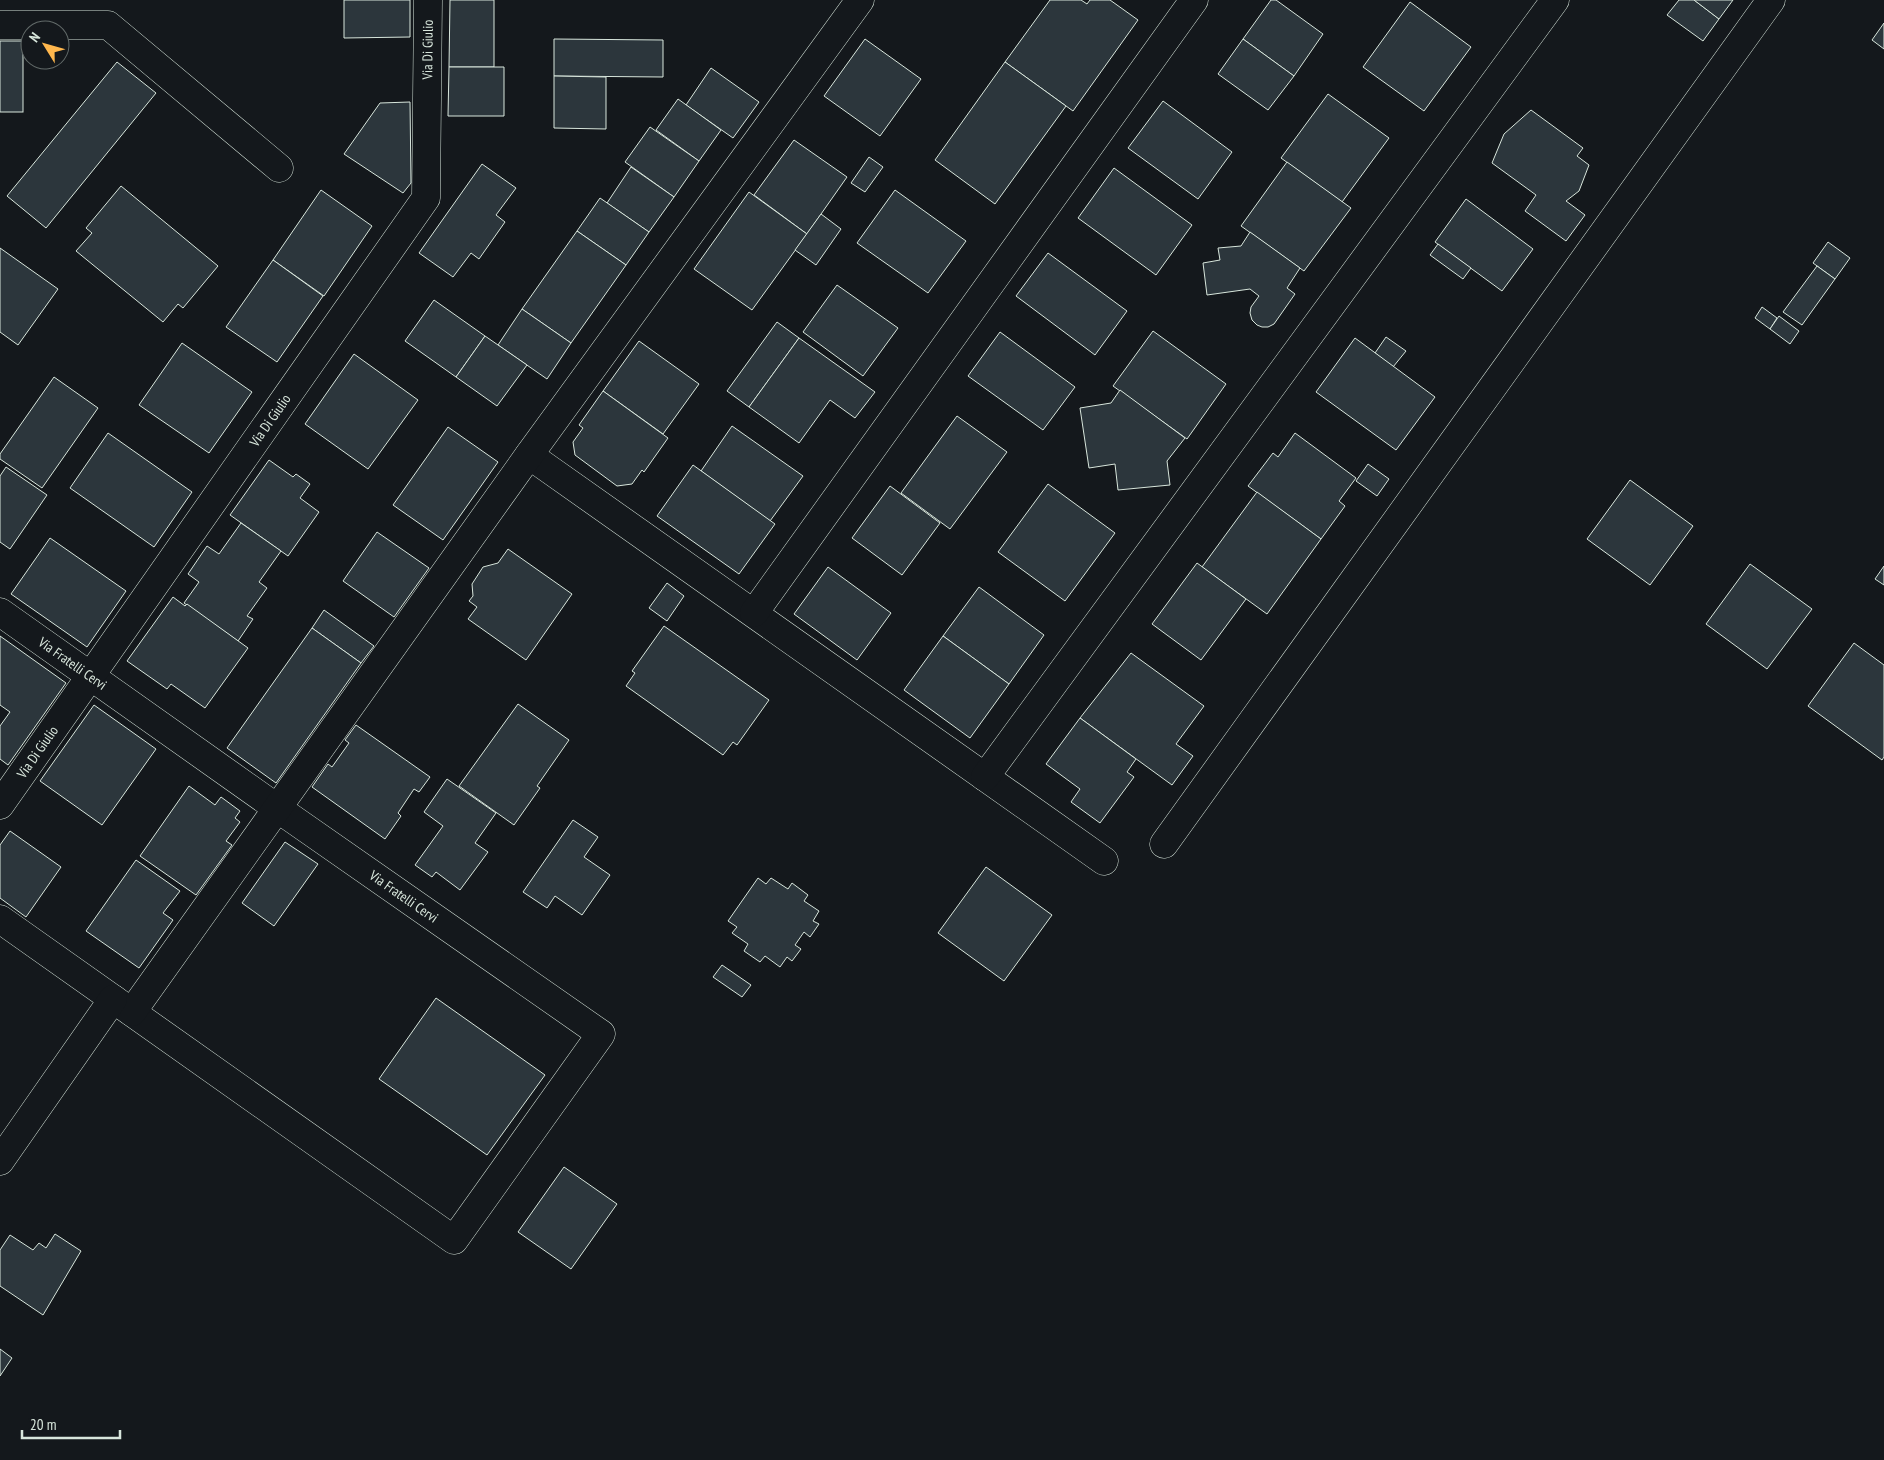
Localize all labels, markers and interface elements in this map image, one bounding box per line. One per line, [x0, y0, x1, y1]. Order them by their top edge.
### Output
north arrow [20, 20, 70, 70]
street label: Via Di Giulio [418, 20, 437, 81]
text: N [25, 29, 44, 46]
street label: Via Di Giulio [245, 391, 295, 451]
street label: Via Fratelli Cervi [34, 632, 110, 694]
street label: Via Di Giulio [12, 722, 62, 782]
street label: Via Fratelli Cervi [365, 866, 442, 927]
scale bar [22, 1408, 120, 1440]
text: 20 m [30, 1415, 56, 1434]

